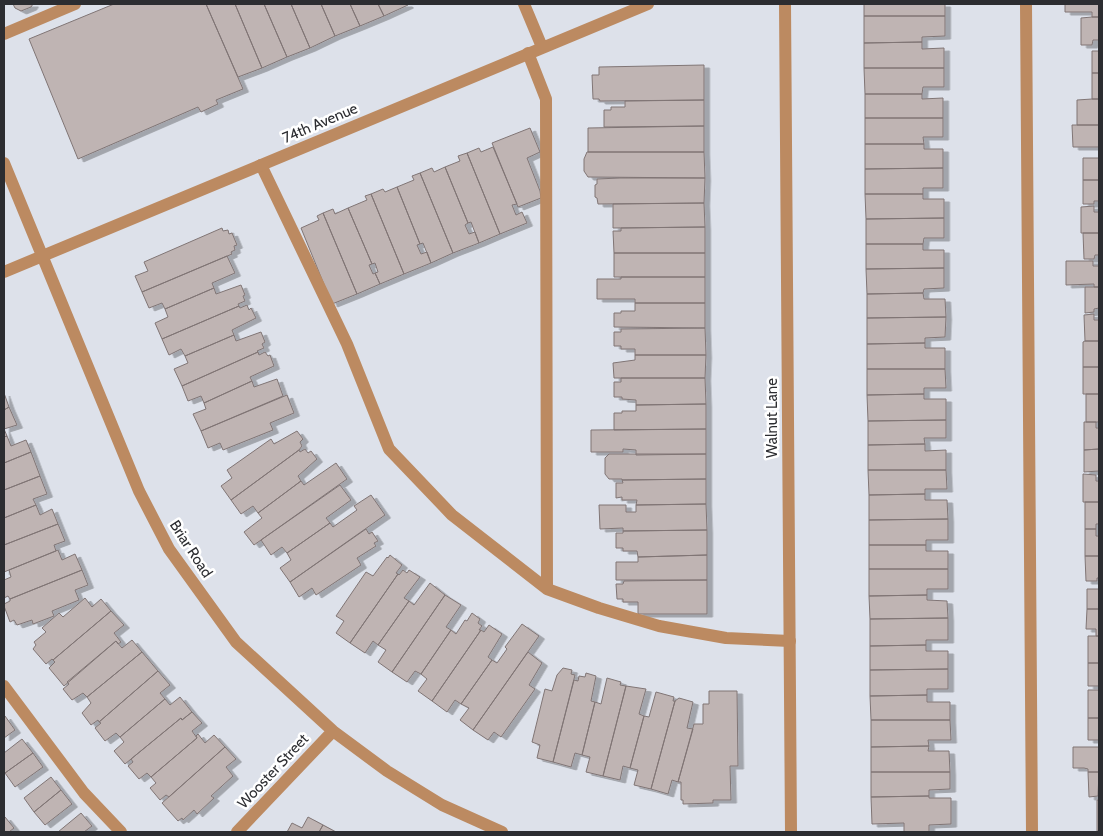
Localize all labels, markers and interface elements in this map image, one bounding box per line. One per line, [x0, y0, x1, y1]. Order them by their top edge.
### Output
street label: 74th Avenue [280, 99, 361, 147]
street label: Walnut Lane [763, 378, 781, 458]
street label: Briar Road [166, 517, 216, 581]
street label: Wooster Street [234, 730, 312, 812]

